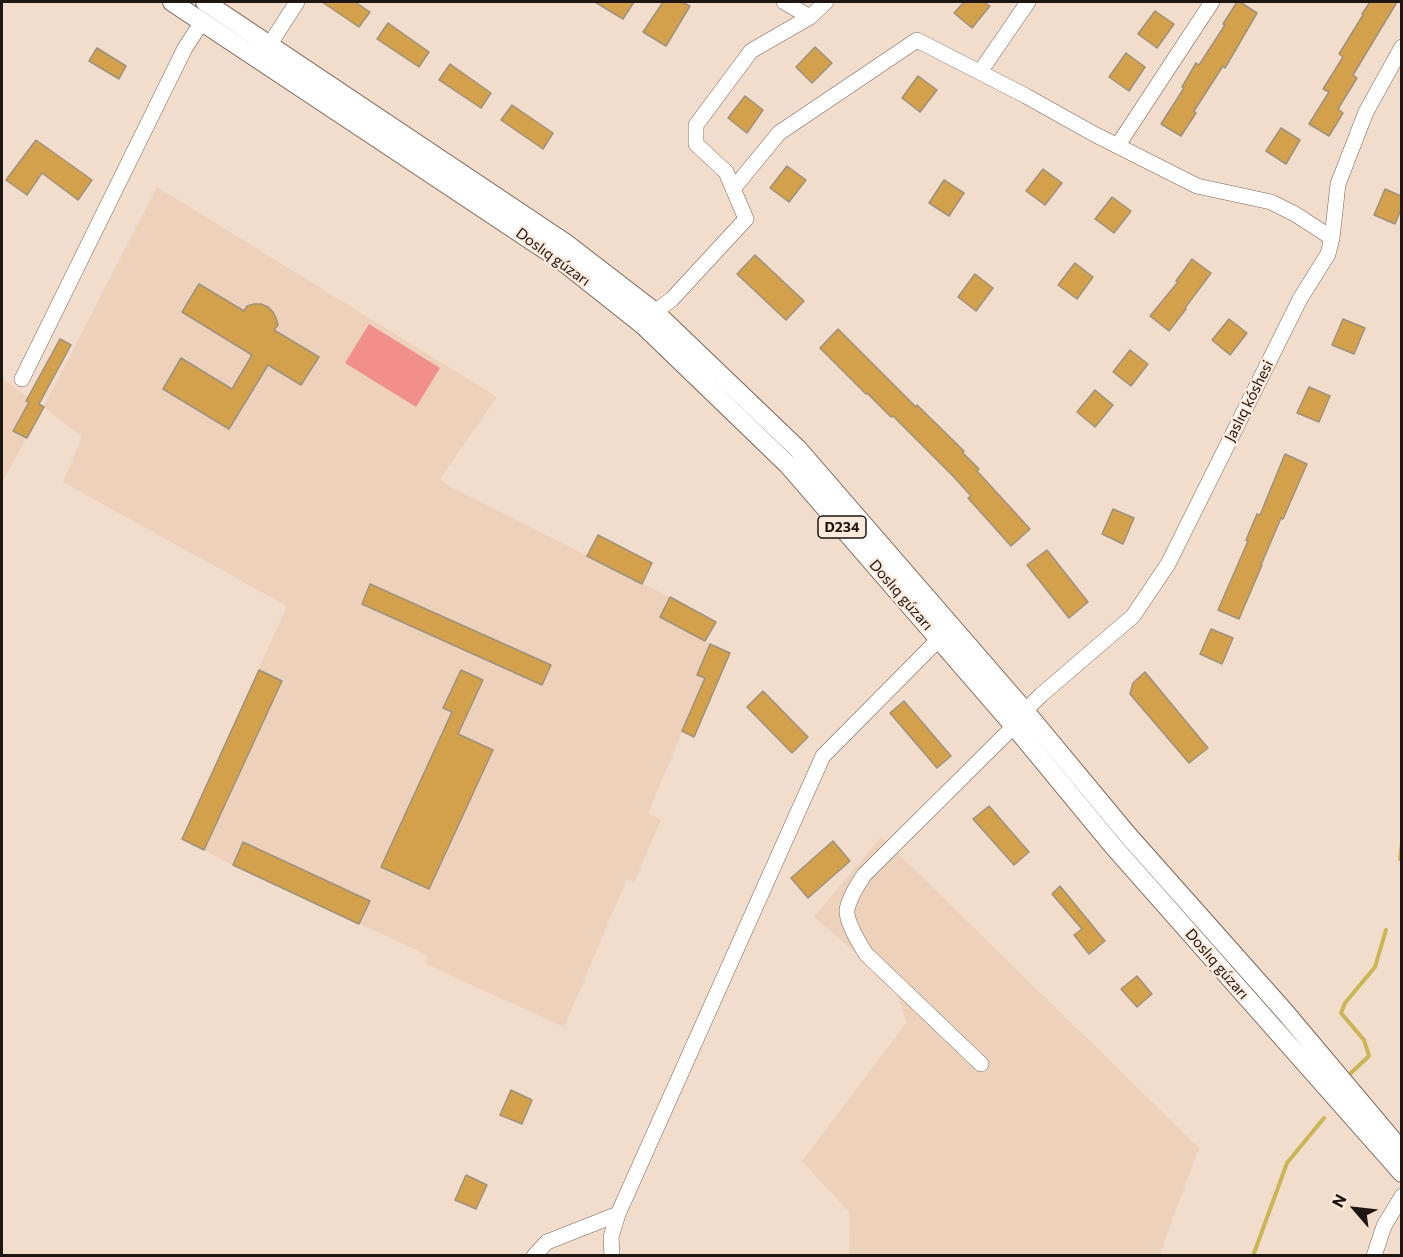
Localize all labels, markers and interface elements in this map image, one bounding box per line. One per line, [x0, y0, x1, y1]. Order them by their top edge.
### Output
street label: Doslıq gúzarı [512, 224, 594, 290]
street label: Jaslıq kóshesi [1221, 357, 1277, 445]
road number: D234 [818, 516, 866, 538]
street label: Doslıq gúzarı [865, 556, 937, 634]
street label: Doslıq gúzarı [1181, 925, 1253, 1003]
north arrow [1325, 1179, 1385, 1239]
text: N [1327, 1191, 1350, 1210]

